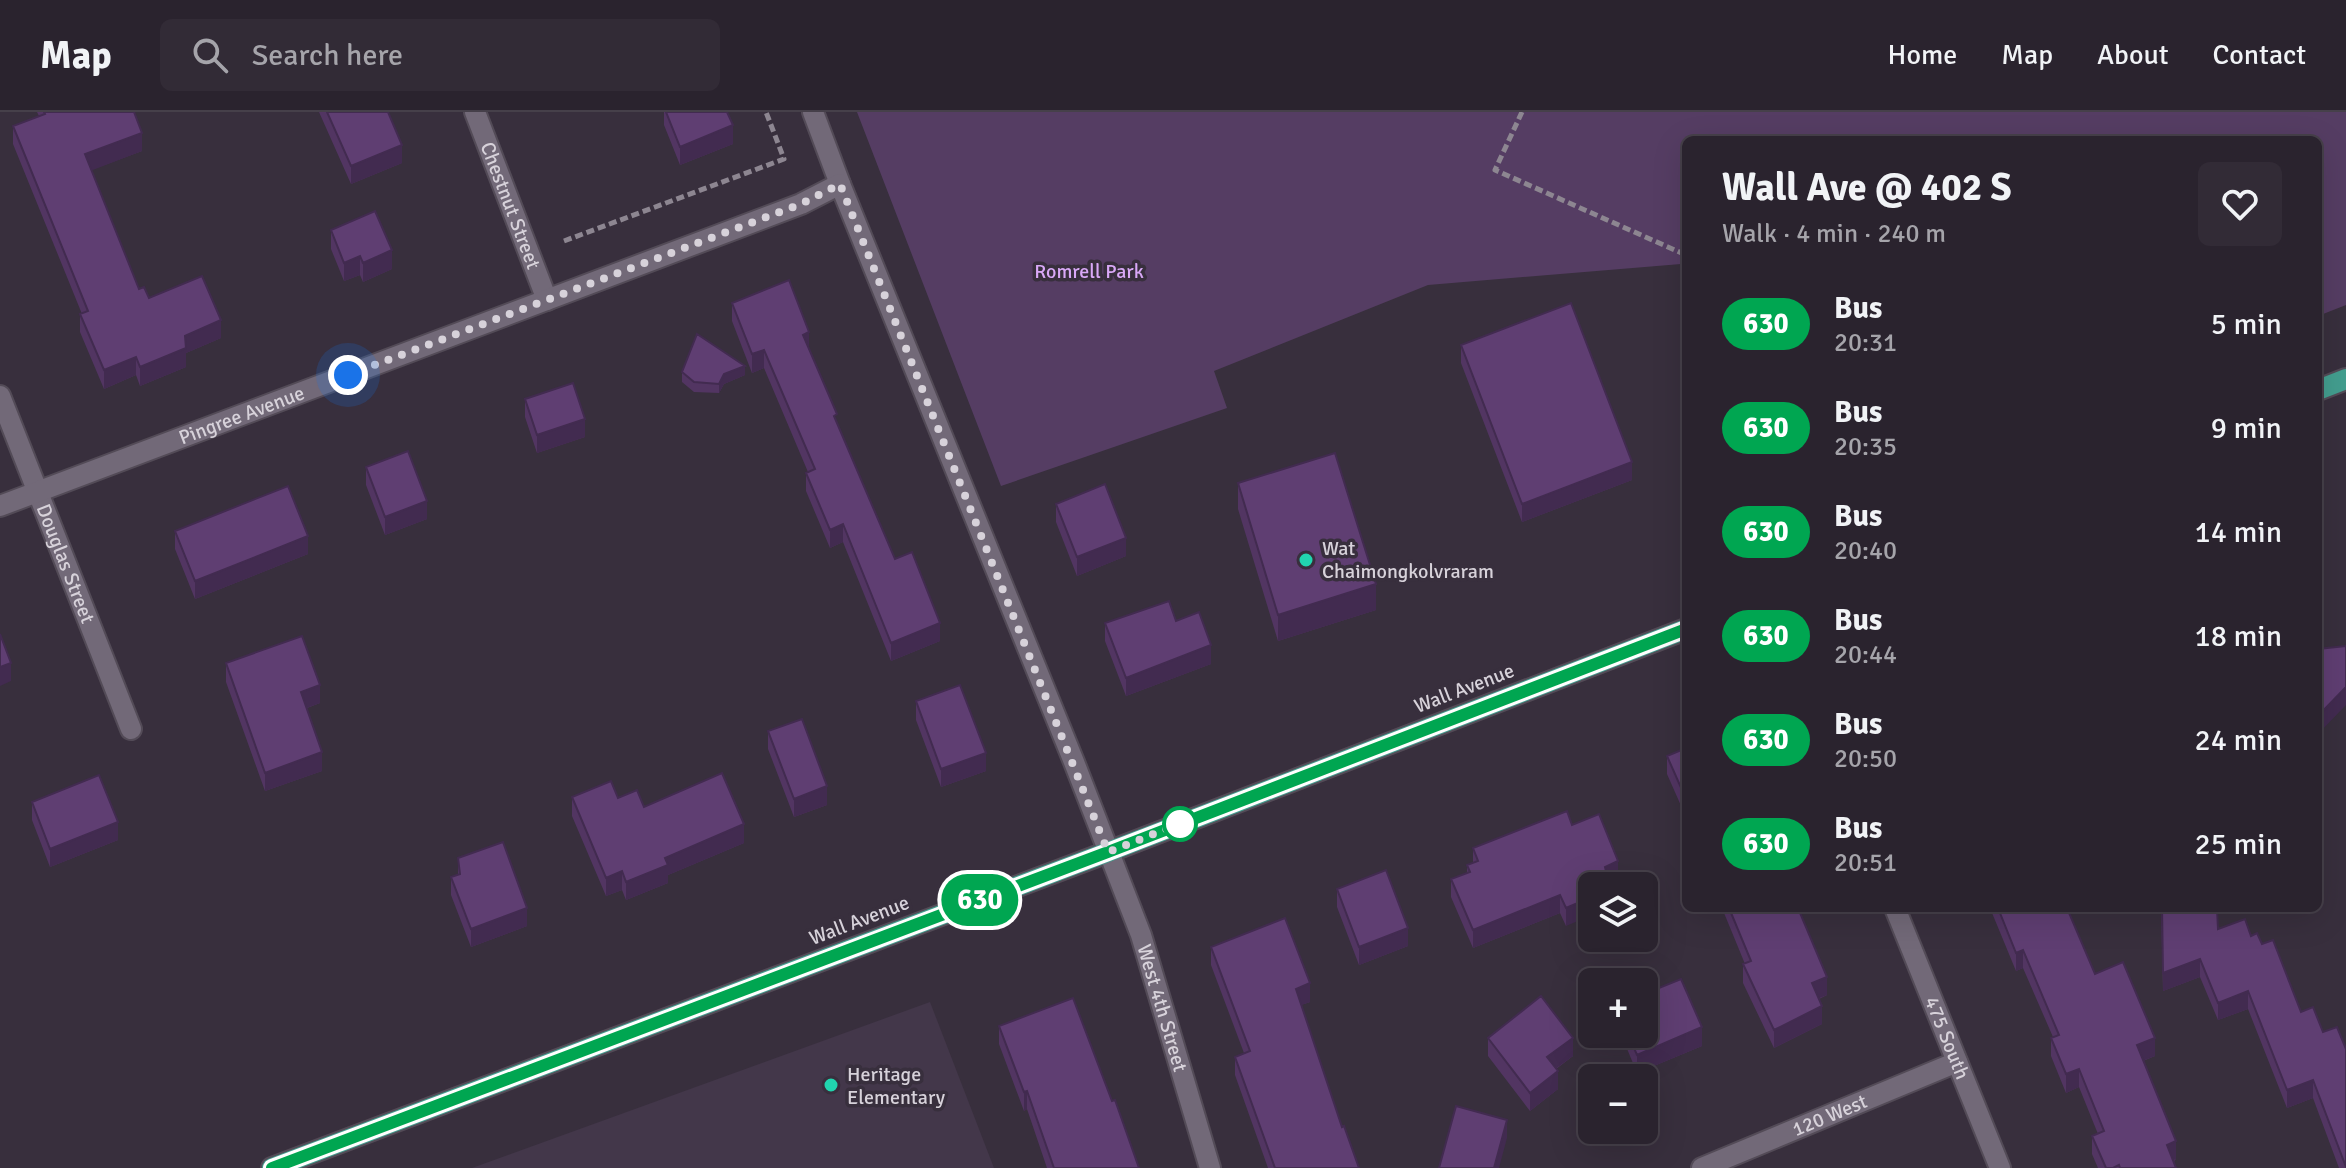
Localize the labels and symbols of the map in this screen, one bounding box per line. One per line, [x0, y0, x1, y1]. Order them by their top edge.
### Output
street label: Chestnut Street [475, 138, 546, 273]
park label: Romrell Park [1034, 259, 1144, 284]
your location [328, 355, 368, 395]
street label: Pingree Avenue [175, 380, 308, 450]
street label: Douglas Street [31, 500, 100, 627]
place label: Wat Chaimongkolvraram [1322, 536, 1494, 584]
marker: Wat Chaimongkolvraram [1297, 551, 1315, 569]
street label: Wall Avenue [1411, 658, 1518, 719]
unlabelled marker [1163, 807, 1197, 841]
line badge: 630 [934, 874, 1026, 926]
street label: Wall Avenue [806, 890, 913, 951]
street label: West 4th Street [1131, 941, 1193, 1075]
street label: 475 South [1919, 993, 1975, 1083]
place label: Heritage Elementary [847, 1062, 946, 1110]
marker: Heritage Elementary [822, 1076, 840, 1094]
street label: 120 West [1788, 1089, 1871, 1142]

